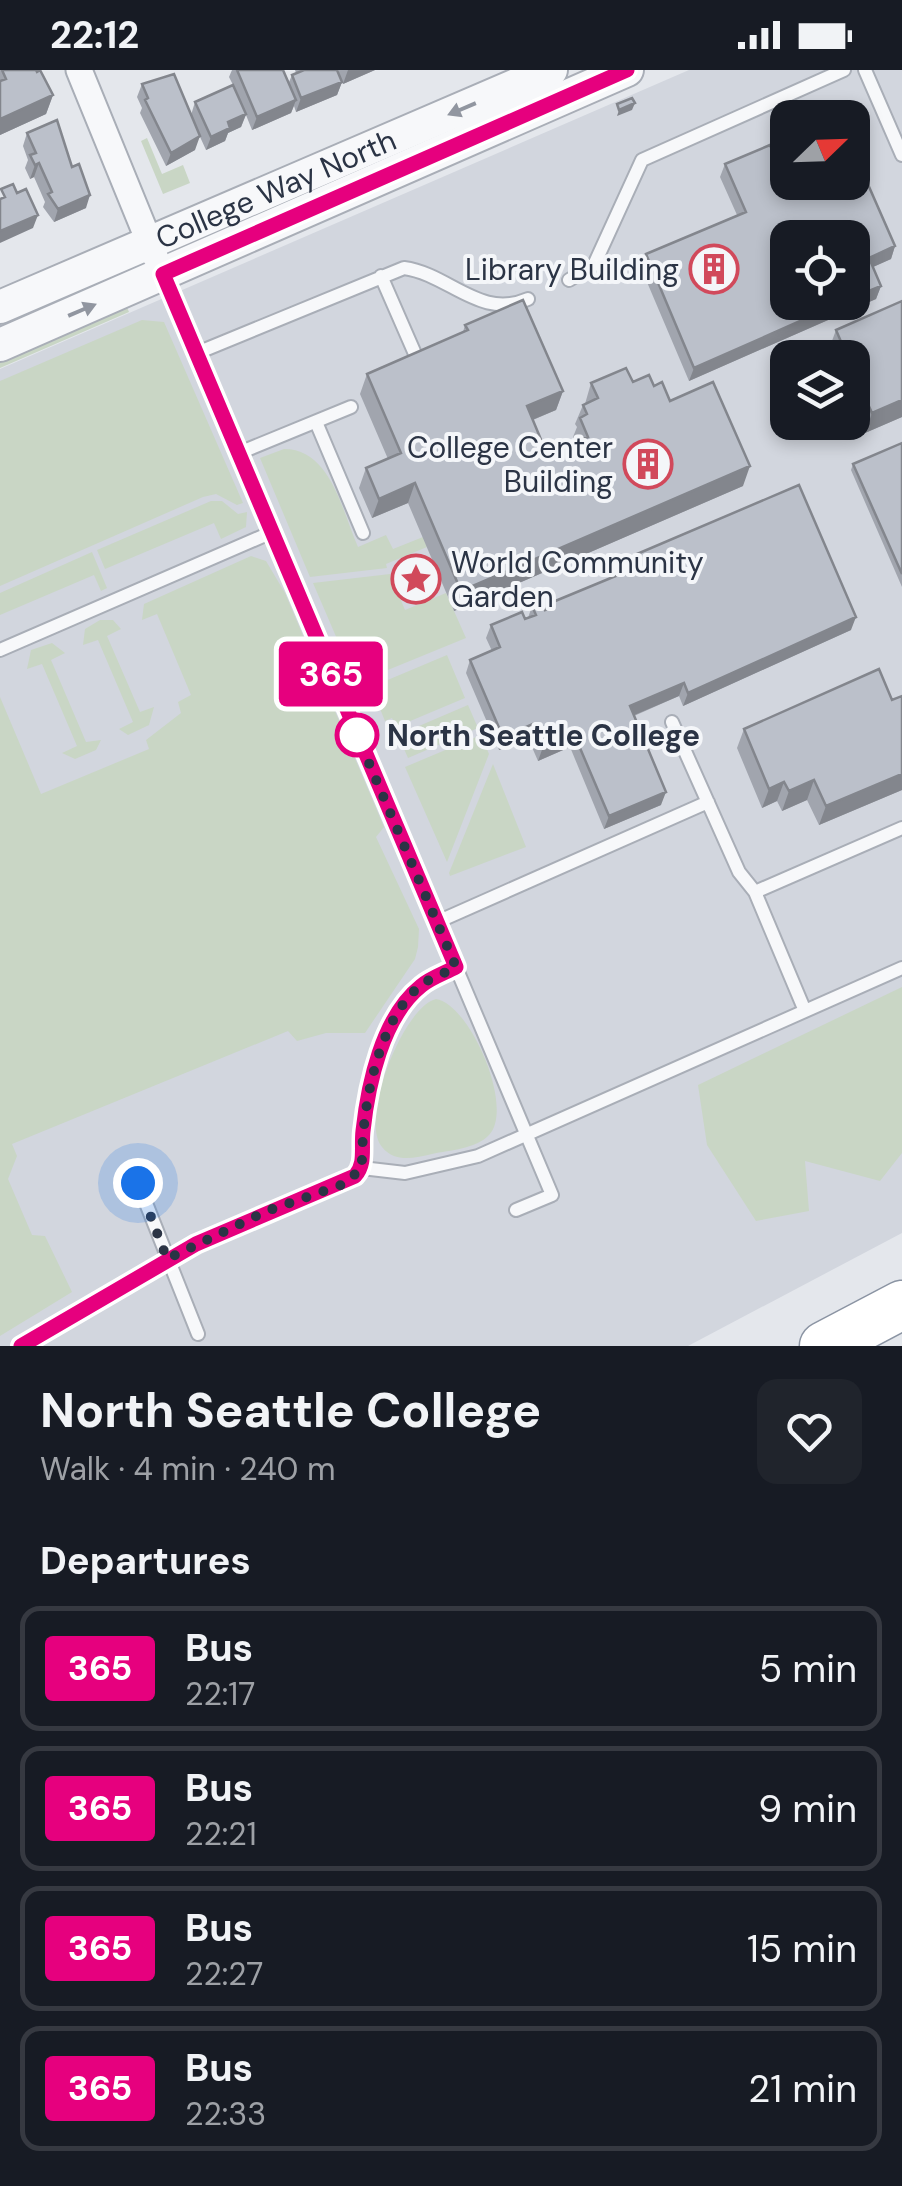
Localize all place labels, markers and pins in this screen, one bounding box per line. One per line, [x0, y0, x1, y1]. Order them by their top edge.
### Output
building icon: Library Building [688, 243, 740, 295]
place label: Library Building [465, 250, 679, 289]
place label: College Center Building [407, 428, 613, 501]
building icon: College Center Building [622, 438, 674, 490]
place label: World Community Garden [451, 543, 704, 616]
place icon: World Community Garden [390, 553, 442, 605]
marker: North Seattle College [336, 714, 378, 756]
place label: North Seattle College [387, 716, 700, 755]

